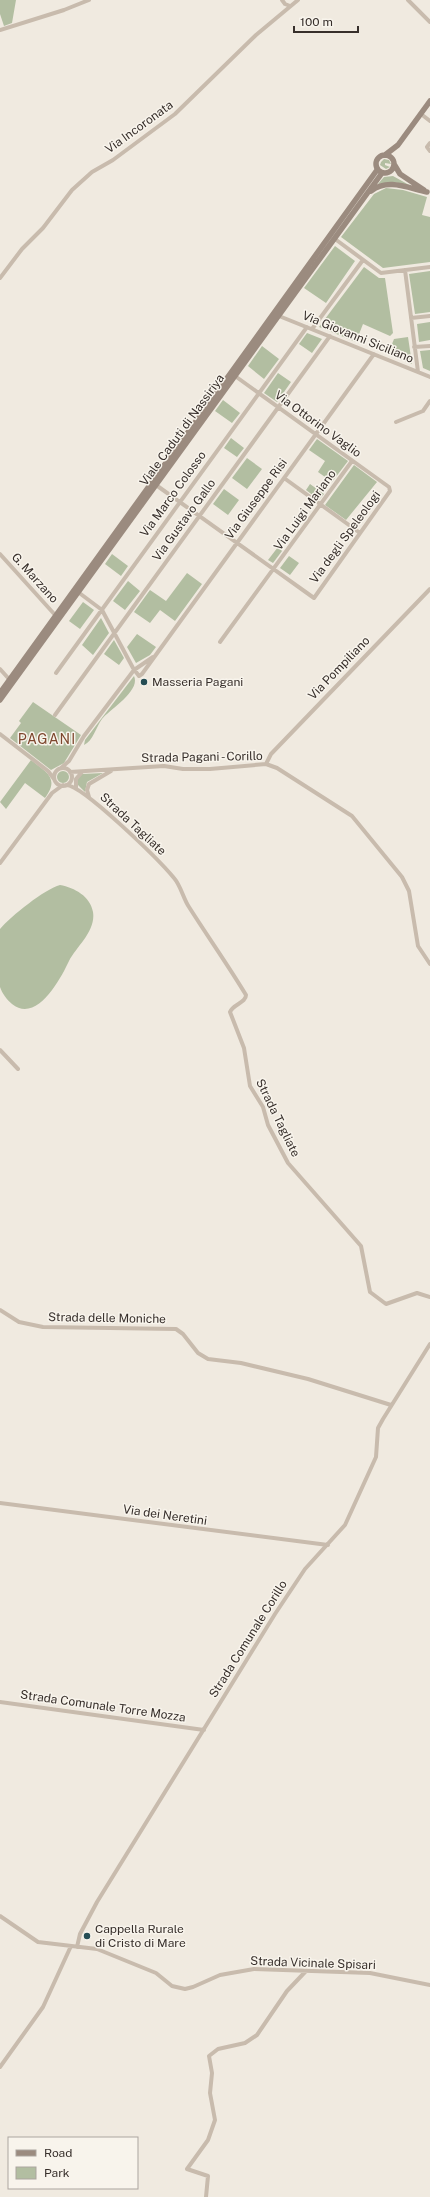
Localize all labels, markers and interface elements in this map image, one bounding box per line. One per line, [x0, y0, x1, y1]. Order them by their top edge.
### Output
scale bar [294, 8, 358, 34]
text: 100 m [300, 15, 333, 29]
street label: Via Incoronata [102, 98, 176, 156]
street label: Via Giovanni Siciliano [300, 308, 416, 366]
street label: Viale Caduti di Nassiriya [137, 372, 227, 488]
street label: Via Ottorino Vaglio [272, 388, 364, 460]
street label: Via Marco Colosso [137, 448, 209, 540]
street label: Via Giuseppe Risi [222, 456, 290, 542]
street label: Via Luigi Mariano [271, 467, 339, 553]
street label: Via Gustavo Gallo [150, 476, 219, 564]
street label: Via degli Speleologi [307, 488, 383, 586]
street label: G. Marzano [9, 550, 61, 606]
street label: Via Pompiliano [305, 633, 373, 702]
place label: Masseria Pagani [152, 675, 243, 689]
marker: Masseria Pagani [139, 677, 149, 687]
district label: PAGANI [18, 731, 76, 747]
street label: Strada Pagani - Corillo [141, 749, 263, 765]
street label: Strada Tagliate [97, 790, 169, 858]
street label: Strada Tagliate [253, 1077, 303, 1159]
street label: Strada delle Moniche [48, 1310, 166, 1326]
street label: Via dei Neretini [122, 1502, 208, 1528]
street label: Strada Comunale Corillo [206, 1578, 290, 1700]
street label: Strada Comunale Torre Mozza [19, 1687, 187, 1725]
place label: Cappella Rurale di Cristo di Mare [95, 1922, 186, 1950]
marker: Cappella Rurale di Cristo di Mare [82, 1931, 92, 1941]
street label: Strada Vicinale Spisari [250, 1954, 376, 1972]
legend [8, 2137, 138, 2189]
text: Road [44, 2146, 72, 2160]
text: Park [44, 2166, 70, 2180]

